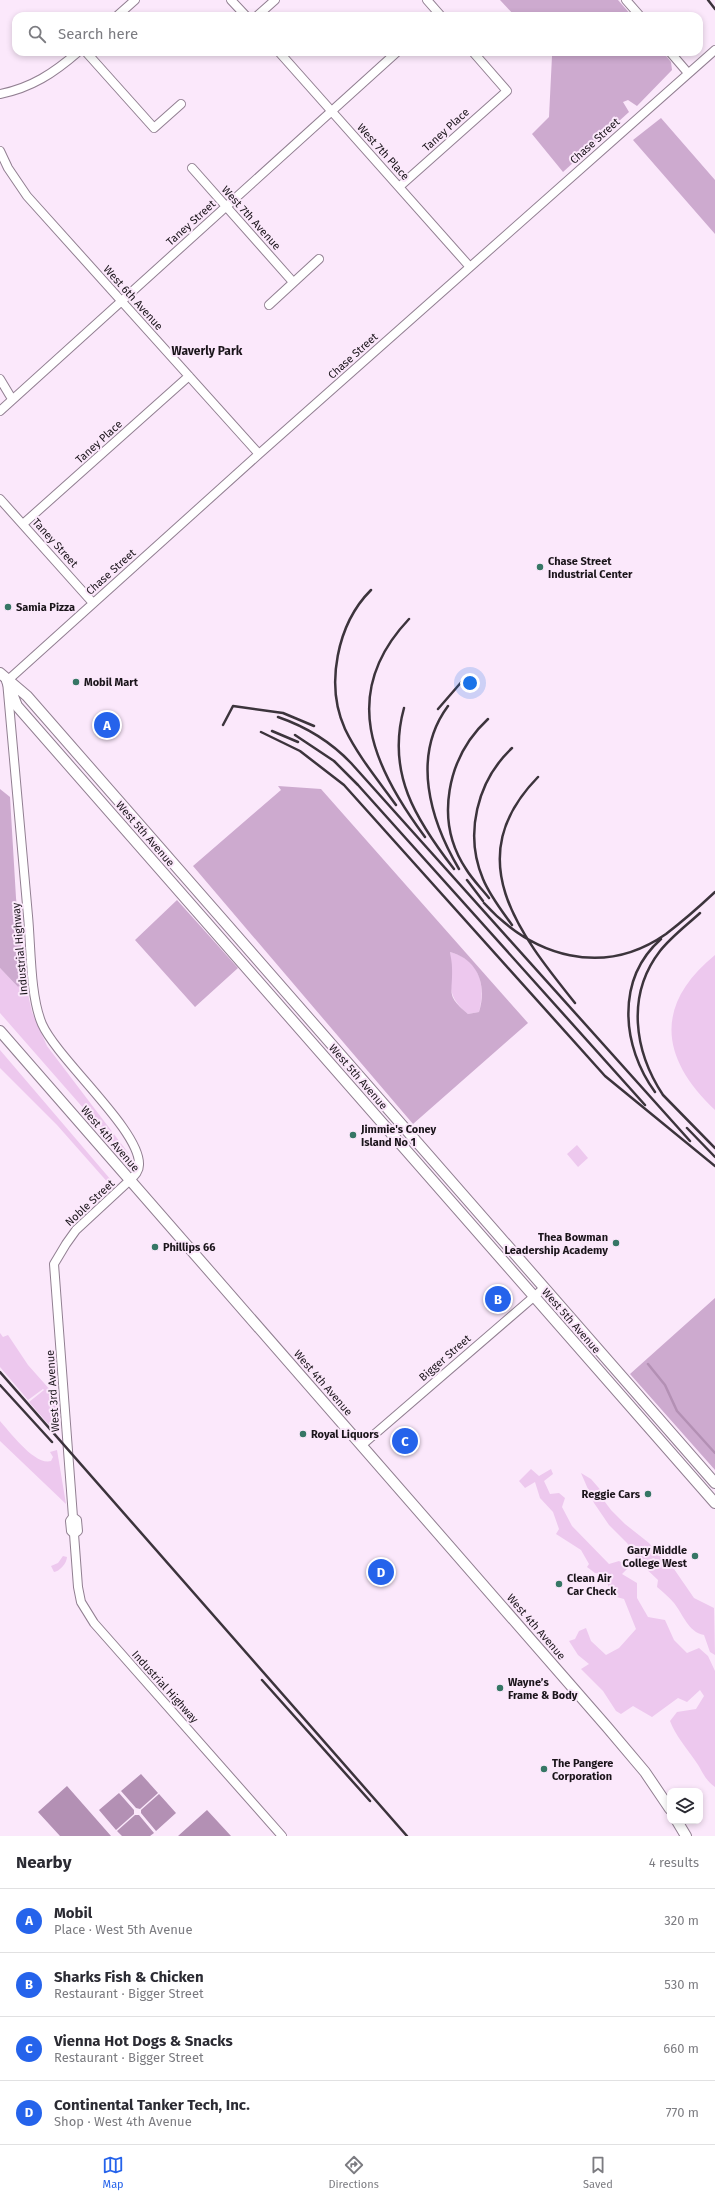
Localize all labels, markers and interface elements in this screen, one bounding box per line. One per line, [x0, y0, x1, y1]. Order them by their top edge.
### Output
search box [12, 12, 703, 56]
icon: search [26, 23, 48, 45]
text: Search here [58, 25, 138, 43]
street label: Taney Place [420, 106, 472, 154]
street label: Chase Street [568, 115, 623, 167]
street label: West 7th Place [354, 121, 412, 183]
street label: West 7th Avenue [219, 183, 283, 253]
street label: Taney Street [164, 198, 218, 248]
street label: West 6th Avenue [100, 263, 166, 333]
street label: Chase Street [326, 330, 381, 382]
district label: Waverly Park [172, 344, 243, 358]
street label: Taney Place [73, 418, 125, 466]
street label: Taney Street [30, 516, 80, 570]
street label: Chase Street [84, 546, 139, 598]
place label: Chase Street Industrial Center [548, 555, 633, 581]
marker: Chase Street Industrial Center [535, 562, 545, 572]
place label: Samia Pizza [16, 601, 75, 614]
marker: Samia Pizza [3, 602, 13, 612]
your location [460, 673, 480, 693]
place label: Mobil Mart [84, 676, 139, 689]
marker: Mobil Mart [71, 677, 81, 687]
pin: A [94, 710, 120, 740]
street label: West 5th Avenue [113, 799, 177, 869]
street label: Industrial Highway [9, 902, 31, 996]
street label: West 5th Avenue [326, 1042, 390, 1112]
street label: West 4th Avenue [78, 1104, 142, 1174]
place label: Jimmie's Coney Island No 1 [360, 1123, 437, 1149]
marker: Jimmie's Coney Island No 1 [348, 1130, 358, 1140]
street label: Noble Street [63, 1177, 117, 1229]
place label: Thea Bowman Leadership Academy [504, 1231, 608, 1257]
marker: Thea Bowman Leadership Academy [611, 1238, 621, 1248]
place label: Phillips 66 [163, 1241, 215, 1254]
marker: Phillips 66 [150, 1242, 160, 1252]
pin: B [485, 1284, 511, 1314]
street label: West 5th Avenue [539, 1286, 603, 1356]
street label: Bigger Street [417, 1332, 473, 1384]
street label: West 4th Avenue [291, 1348, 355, 1418]
street label: West 3rd Avenue [44, 1349, 62, 1433]
pin: C [392, 1426, 418, 1456]
place label: Royal Liquors [311, 1428, 380, 1441]
marker: Royal Liquors [298, 1429, 308, 1439]
place label: Reggie Cars [582, 1488, 641, 1501]
marker: Reggie Cars [643, 1489, 653, 1499]
place label: Gary Middle College West [623, 1544, 688, 1570]
marker: Gary Middle College West [690, 1551, 700, 1561]
pin: D [368, 1557, 394, 1587]
place label: Clean Air Car Check [567, 1572, 617, 1598]
marker: Clean Air Car Check [554, 1579, 564, 1589]
street label: West 4th Avenue [504, 1592, 568, 1662]
street label: Industrial Highway [129, 1648, 201, 1726]
place label: Wayne’s Frame & Body [508, 1676, 578, 1702]
marker: Wayne’s Frame & Body [495, 1683, 505, 1693]
place label: The Pangere Corporation [552, 1757, 613, 1783]
marker: The Pangere Corporation [539, 1764, 549, 1774]
map controls [667, 1788, 703, 1824]
button: layers [667, 1788, 703, 1824]
text: Nearby [16, 1852, 71, 1873]
text: 4 results [649, 1855, 699, 1870]
text: Mobil [54, 1904, 92, 1922]
text: A [25, 1913, 33, 1928]
text: 320 m [664, 1913, 699, 1928]
text: Place · West 5th Avenue [54, 1922, 193, 1937]
text: Sharks Fish & Chicken [54, 1968, 204, 1986]
text: B [25, 1977, 33, 1992]
text: 530 m [664, 1977, 699, 1992]
text: Restaurant · Bigger Street [54, 1986, 204, 2001]
text: Vienna Hot Dogs & Snacks [54, 2032, 233, 2050]
text: C [25, 2041, 33, 2056]
text: 660 m [663, 2041, 699, 2056]
text: Restaurant · Bigger Street [54, 2050, 204, 2065]
text: Continental Tanker Tech, Inc. [54, 2096, 250, 2114]
text: D [25, 2105, 33, 2120]
text: 770 m [666, 2105, 699, 2120]
text: Shop · West 4th Avenue [54, 2114, 192, 2129]
tab: Map [102, 2154, 124, 2191]
tab: Directions [328, 2154, 379, 2191]
tab: Saved [583, 2154, 613, 2191]

